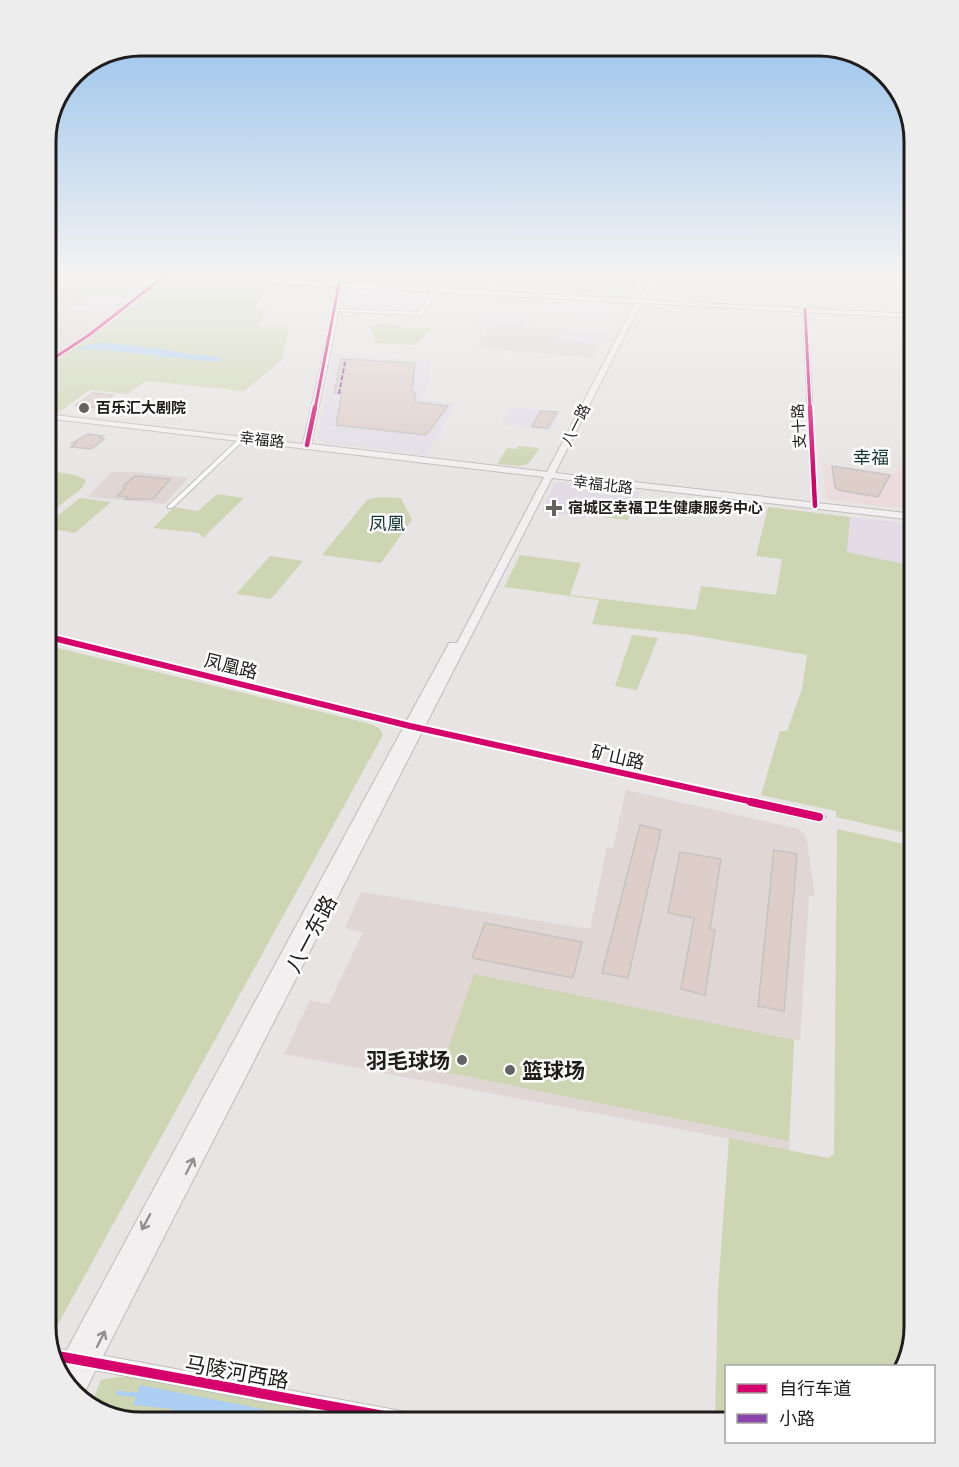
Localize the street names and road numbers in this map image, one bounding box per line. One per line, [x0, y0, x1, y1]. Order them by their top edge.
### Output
street label: 八一路 [558, 401, 594, 449]
street label: 支十路 [789, 403, 809, 449]
street label: 幸福路 [239, 429, 285, 451]
street label: 幸福北路 [572, 472, 634, 498]
street label: 凤凰路 [202, 649, 260, 683]
street label: 矿山路 [589, 741, 647, 773]
street label: 八一东路 [280, 891, 342, 977]
street label: 马陵河西路 [183, 1351, 291, 1393]

